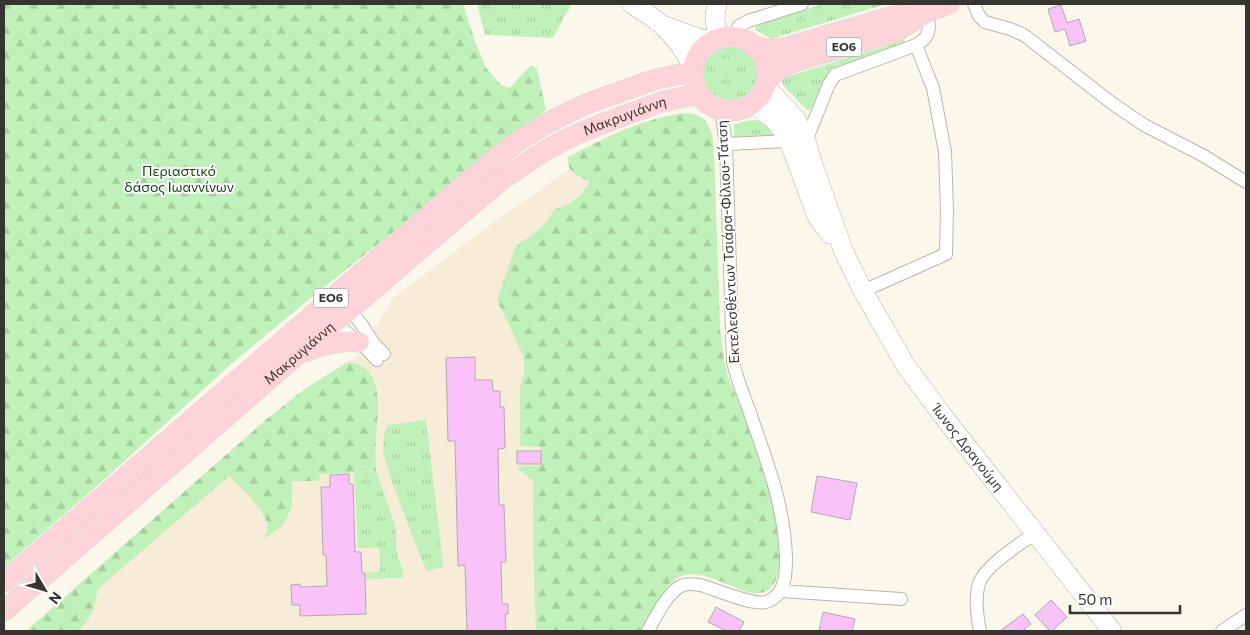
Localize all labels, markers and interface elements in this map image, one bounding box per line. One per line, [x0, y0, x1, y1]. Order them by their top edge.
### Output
road number: ΕΟ6 [826, 38, 862, 56]
street label: Μακρυγιάννη [580, 92, 668, 139]
street label: Εκτελεσθέντων Τσιάρα-Φίλιου-Τάτση [713, 120, 742, 364]
park label: Περιαστικό δάσος Ιωαννίνων [124, 162, 234, 195]
road number: ΕΟ6 [314, 288, 348, 308]
street label: Μακρυγιάννη [260, 318, 338, 388]
street label: Ίωνος Δραγούμη [928, 399, 1008, 494]
north arrow [20, 565, 70, 615]
scale bar [1070, 582, 1180, 614]
text: N [46, 589, 66, 608]
text: 50 m [1078, 590, 1112, 608]

